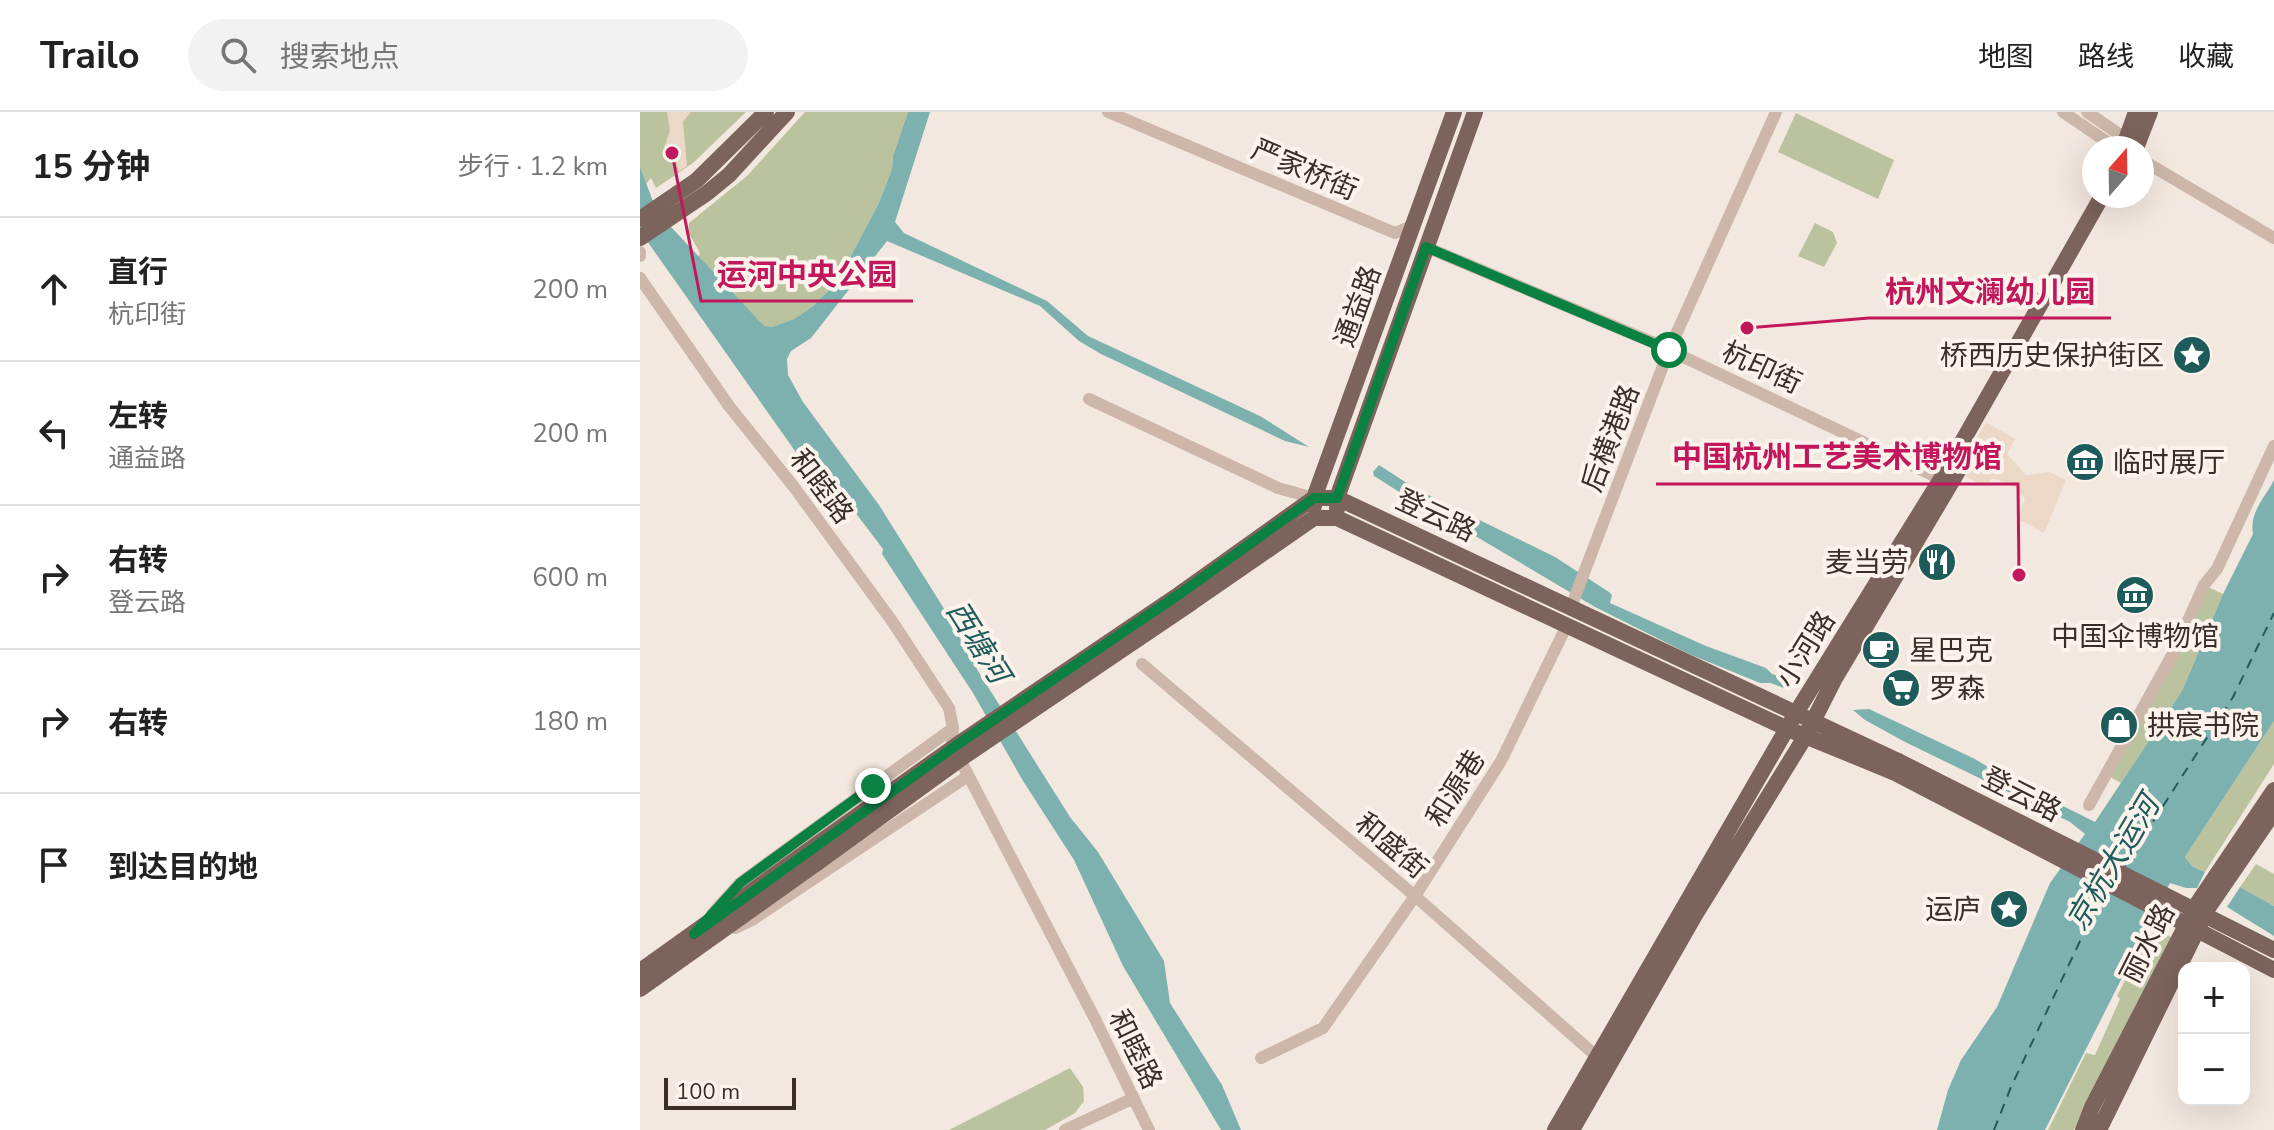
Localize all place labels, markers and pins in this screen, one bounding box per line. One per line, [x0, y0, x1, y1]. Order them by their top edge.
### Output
callout: 运河中央公园 [701, 247, 913, 301]
callout: 杭州文澜幼儿园 [1869, 264, 2111, 318]
place icon: 桥西历史保护街区 [2171, 334, 2213, 376]
place label: 桥西历史保护街区 [1940, 337, 2164, 375]
callout: 中国杭州工艺美术博物馆 [1656, 430, 2018, 484]
museum icon: 临时展厅 [2064, 441, 2106, 483]
place label: 临时展厅 [2113, 444, 2225, 482]
restaurant icon: 麦当劳 [1916, 541, 1958, 583]
place label: 麦当劳 [1825, 544, 1909, 582]
museum icon: 中国伞博物馆 [2114, 574, 2156, 616]
place label: 中国伞博物馆 [2051, 618, 2219, 656]
cafe icon: 星巴克 [1860, 629, 1902, 671]
place label: 星巴克 [1909, 632, 1993, 670]
supermarket icon: 罗森 [1880, 667, 1922, 709]
place label: 罗森 [1929, 670, 1985, 708]
shop icon: 拱宸书院 [2098, 704, 2140, 746]
place label: 拱宸书院 [2147, 707, 2259, 745]
place icon: 运庐 [1988, 888, 2030, 930]
place label: 运庐 [1925, 891, 1981, 929]

